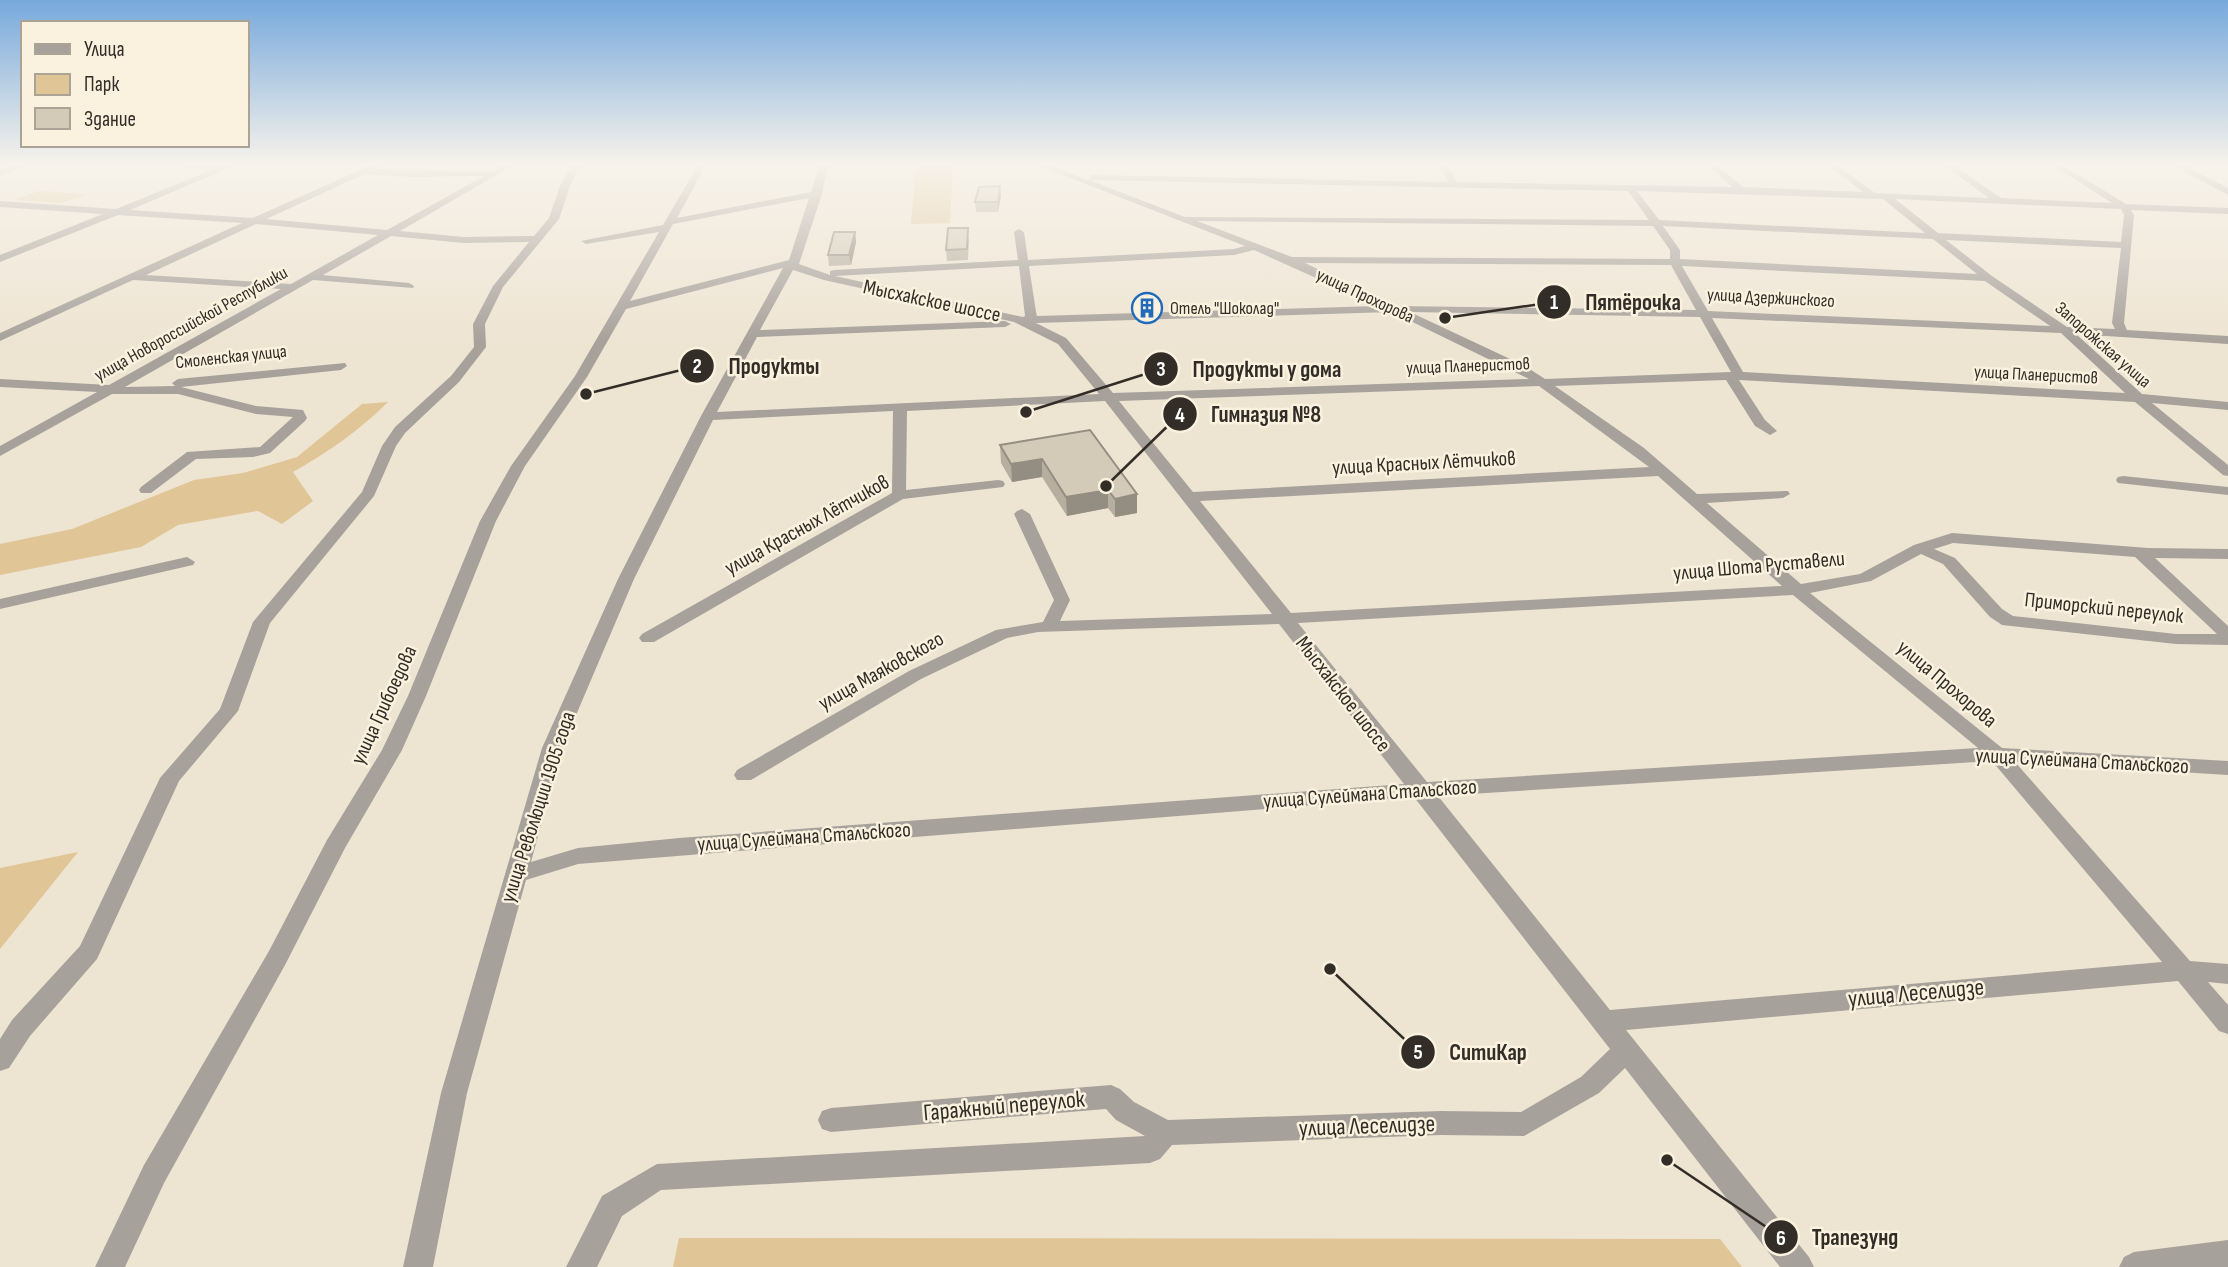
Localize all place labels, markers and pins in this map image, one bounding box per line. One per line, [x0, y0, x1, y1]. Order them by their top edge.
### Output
callout: Пятёрочка [1536, 280, 1695, 324]
building icon: Отель "Шоколад" [1130, 291, 1164, 325]
place label: Отель "Шоколад" [1170, 298, 1279, 319]
callout: Продукты [679, 344, 833, 388]
callout: Продукты у дома [1144, 347, 1355, 391]
callout: Гимназия №8 [1162, 392, 1335, 436]
callout: СитиКар [1400, 1030, 1541, 1074]
callout: Трапезунд [1763, 1215, 1913, 1259]

